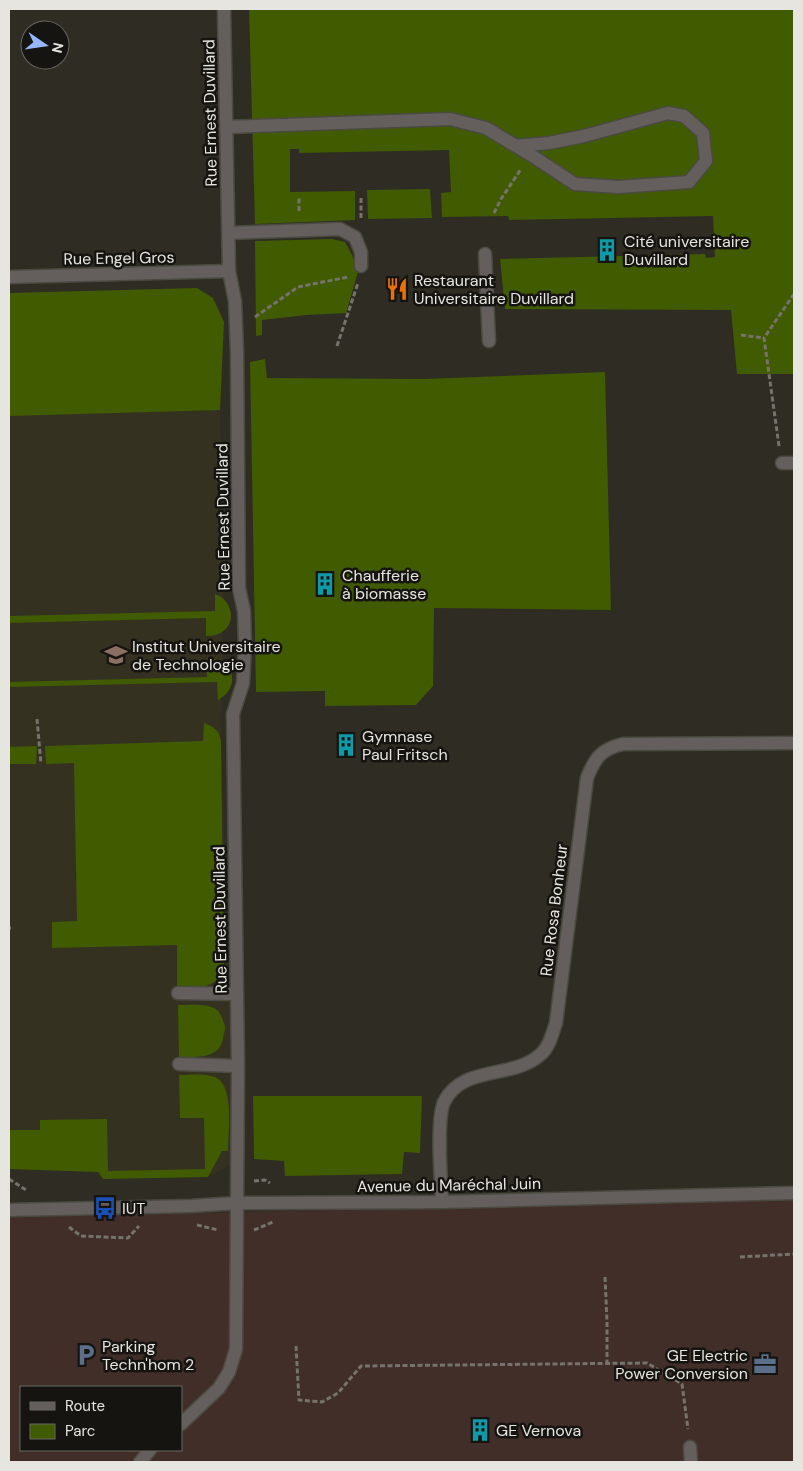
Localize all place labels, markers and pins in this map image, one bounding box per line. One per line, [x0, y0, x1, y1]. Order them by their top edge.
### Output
place label: Cité universitaire Duvillard [624, 231, 749, 270]
building icon: Cité universitaire Duvillard [594, 237, 620, 263]
place label: Restaurant Universitaire Duvillard [414, 270, 574, 309]
restaurant icon: Restaurant Universitaire Duvillard [384, 276, 410, 302]
place label: Chaufferie à biomasse [342, 565, 426, 604]
building icon: Chaufferie à biomasse [312, 571, 338, 597]
place label: Institut Universitaire de Technologie [132, 636, 281, 675]
school or university icon: Institut Universitaire de Technologie [103, 642, 129, 668]
place label: Gymnase Paul Fritsch [362, 726, 448, 765]
building icon: Gymnase Paul Fritsch [333, 732, 359, 758]
bus stop icon: IUT [92, 1195, 118, 1221]
place label: IUT [122, 1198, 145, 1219]
place label: Parking Techn'hom 2 [102, 1336, 194, 1375]
parking icon: Parking Techn'hom 2 [73, 1342, 99, 1368]
place label: GE Electric Power Conversion [615, 1345, 748, 1384]
office icon: GE Electric Power Conversion [752, 1351, 778, 1377]
building icon: GE Vernova [467, 1417, 493, 1443]
place label: GE Vernova [496, 1420, 581, 1441]

